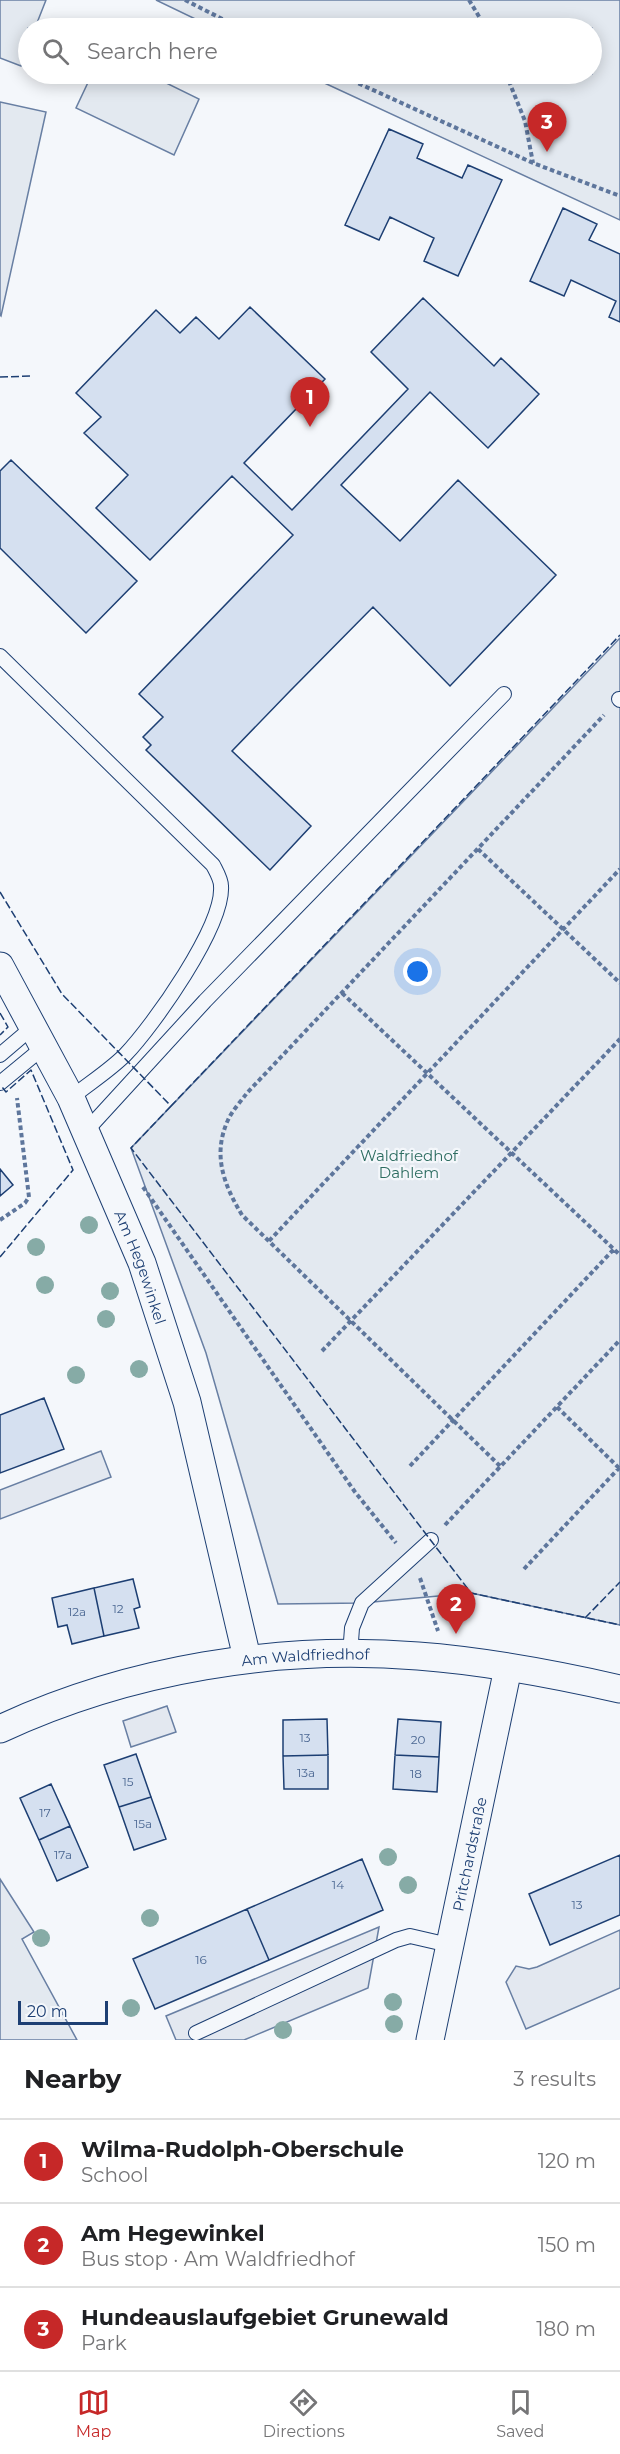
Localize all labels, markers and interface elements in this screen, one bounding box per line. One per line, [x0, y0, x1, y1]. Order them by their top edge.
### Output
search box [18, 18, 602, 84]
icon: search [39, 35, 72, 68]
text: Search here [87, 38, 218, 65]
pin: 3 [528, 102, 566, 152]
pin: 1 [290, 378, 330, 427]
your location [403, 957, 432, 986]
park label: Waldfriedhof Dahlem [360, 1146, 459, 1182]
street label: Am Hegewinkel [111, 1207, 171, 1326]
pin: 2 [436, 1584, 476, 1634]
house number: 12 [112, 1601, 124, 1616]
house number: 12a [68, 1604, 86, 1619]
street label: Am Waldfriedhof [240, 1644, 370, 1670]
house number: 13 [299, 1730, 311, 1745]
house number: 20 [411, 1732, 425, 1747]
house number: 13a [297, 1765, 315, 1780]
house number: 18 [410, 1766, 422, 1781]
house number: 15 [122, 1774, 134, 1789]
street label: Pritchardstraße [448, 1795, 490, 1913]
house number: 17 [39, 1805, 51, 1820]
house number: 15a [134, 1816, 152, 1831]
house number: 17a [54, 1847, 72, 1862]
house number: 14 [332, 1877, 344, 1892]
house number: 13 [571, 1897, 583, 1912]
house number: 16 [195, 1952, 207, 1967]
scale bar [18, 1998, 108, 2026]
text: 20 m [27, 2002, 68, 2021]
text: Nearby [24, 2063, 121, 2095]
text: 3 results [513, 2067, 596, 2091]
text: Wilma-Rudolph-Oberschule [81, 2136, 404, 2163]
text: 1 [40, 2149, 47, 2173]
text: 120 m [538, 2149, 596, 2173]
text: School [81, 2163, 148, 2187]
text: Am Hegewinkel [81, 2220, 265, 2247]
text: 2 [38, 2233, 49, 2257]
text: 150 m [538, 2233, 596, 2257]
text: Bus stop · Am Waldfriedhof [81, 2247, 355, 2271]
text: Hundeauslaufgebiet Grunewald [81, 2304, 449, 2331]
text: 3 [38, 2317, 49, 2341]
text: 180 m [536, 2317, 596, 2341]
text: Park [81, 2331, 127, 2355]
tab: Map [76, 2386, 111, 2441]
tab: Directions [263, 2386, 345, 2441]
tab: Saved [496, 2386, 544, 2441]

